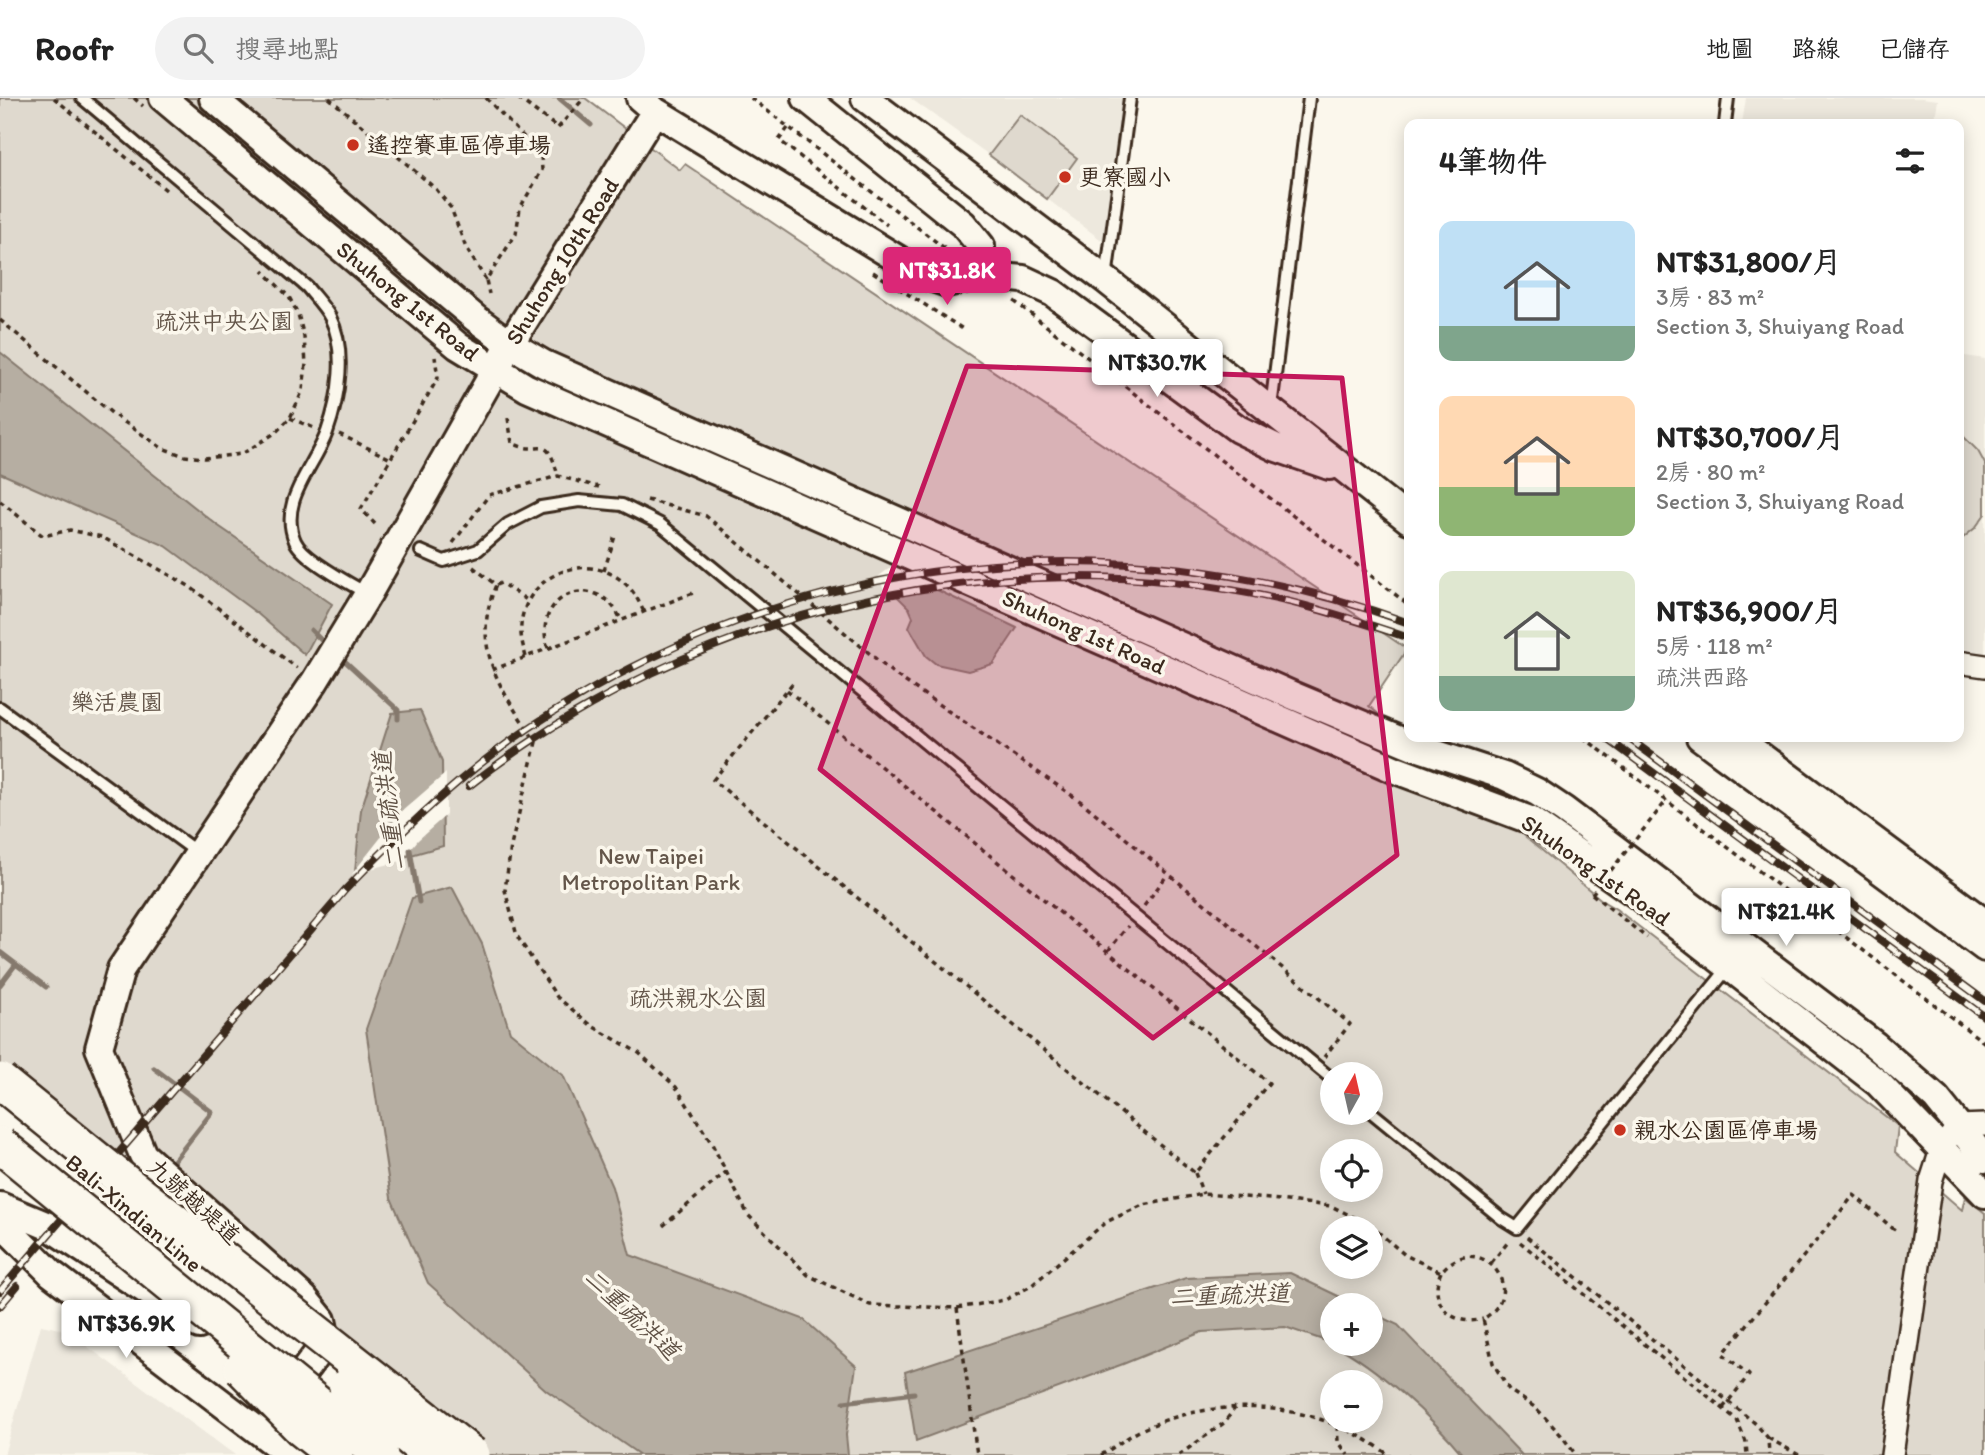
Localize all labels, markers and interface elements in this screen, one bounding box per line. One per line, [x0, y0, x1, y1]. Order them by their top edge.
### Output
search box [155, 17, 645, 80]
text: Roofr [35, 29, 113, 68]
icon: search [179, 29, 217, 67]
text: 搜尋地點 [235, 33, 339, 65]
text: 地圖 [1706, 34, 1754, 63]
text: 路線 [1792, 34, 1840, 63]
text: 已儲存 [1878, 34, 1950, 63]
place label: 遙控賽車區停車場 [367, 131, 551, 159]
marker: 遙控賽車區停車場 [345, 137, 361, 153]
icon: filters [1891, 142, 1929, 180]
text: 4筆物件 [1439, 143, 1547, 180]
place label: 更寮國小 [1079, 163, 1171, 191]
marker: 更寮國小 [1057, 169, 1073, 185]
street label: Shuhong 10th Road [499, 172, 625, 350]
street label: Shuhong 1st Road [331, 235, 485, 367]
text: NT$31,800/月 [1656, 243, 1842, 280]
pin: NT$31.8K [875, 248, 1019, 307]
icon: home [1495, 249, 1579, 333]
text: NT$31.8K [899, 256, 995, 284]
text: 3房 · 83 m² [1656, 283, 1764, 311]
park label: 疏洪中央公園 [155, 307, 293, 335]
text: Section 3, Shuiyang Road [1656, 312, 1904, 340]
pin: NT$30.7K [1085, 340, 1229, 399]
text: NT$30.7K [1108, 348, 1206, 376]
text: NT$30,700/月 [1656, 418, 1845, 455]
icon: home [1495, 424, 1579, 508]
text: 2房 · 80 m² [1656, 458, 1765, 486]
text: Section 3, Shuiyang Road [1656, 487, 1904, 515]
street label: Shuhong 1st Road [998, 583, 1170, 681]
text: NT$36,900/月 [1656, 592, 1843, 629]
icon: home [1495, 599, 1579, 683]
text: 5房 · 118 m² [1656, 632, 1773, 660]
text: 疏洪西路 [1656, 663, 1748, 691]
park label: 樂活農園 [71, 688, 163, 716]
water label: 二重疏洪道 [367, 748, 410, 872]
street label: Shuhong 1st Road [1516, 808, 1676, 932]
park label: New Taipei Metropolitan Park [562, 842, 740, 896]
pin: NT$21.4K [1714, 888, 1858, 948]
text: NT$21.4K [1737, 897, 1835, 925]
park label: 疏洪親水公園 [629, 984, 767, 1012]
north arrow [1320, 1062, 1382, 1125]
map controls [1320, 1062, 1383, 1433]
place label: 親水公園區停車場 [1634, 1116, 1818, 1144]
marker: 親水公園區停車場 [1612, 1122, 1628, 1138]
button: locate [1320, 1139, 1383, 1202]
street label: Bali-Xindian Line [60, 1148, 208, 1278]
street label: 九號越堤道 [142, 1152, 246, 1250]
button: layers [1320, 1216, 1383, 1279]
water label: 二重疏洪道 [579, 1262, 688, 1367]
water label: 二重疏洪道 [1170, 1278, 1292, 1311]
button: + [1320, 1293, 1383, 1356]
pin: NT$36.9K [54, 1300, 198, 1360]
text: NT$36.9K [77, 1309, 175, 1337]
button: − [1320, 1370, 1383, 1433]

